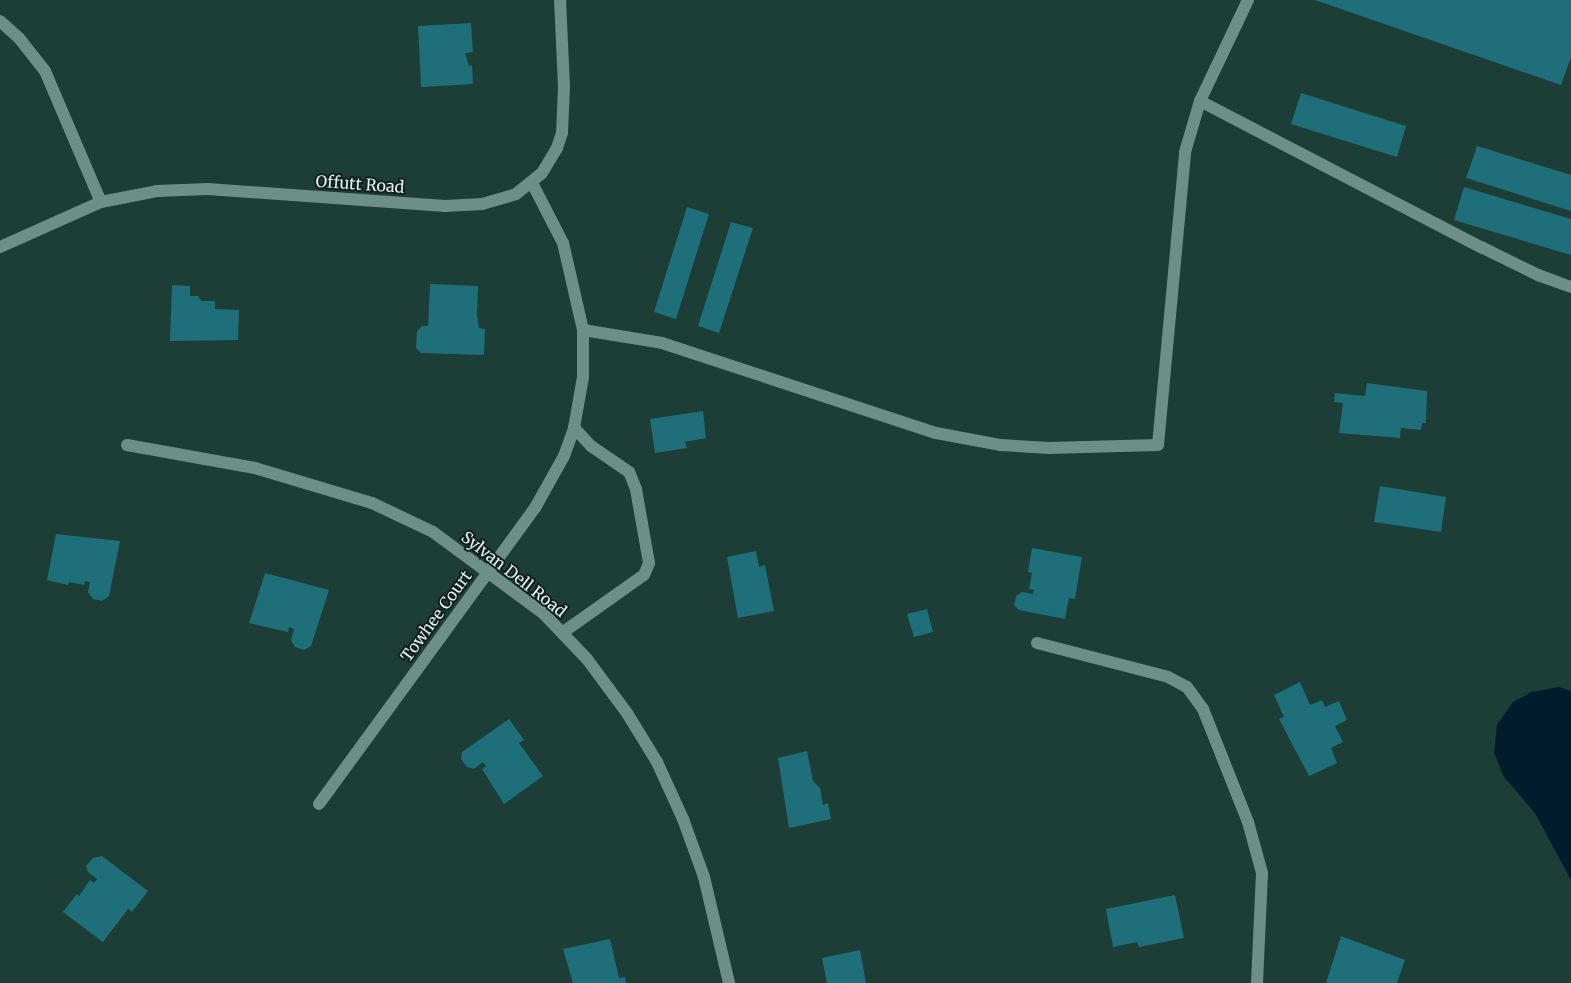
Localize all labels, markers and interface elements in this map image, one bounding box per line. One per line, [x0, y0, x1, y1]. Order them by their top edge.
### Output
street label: Offutt Road [315, 171, 405, 197]
street label: Sylvan Dell Road [458, 527, 570, 621]
street label: Towhee Court [397, 567, 475, 665]

